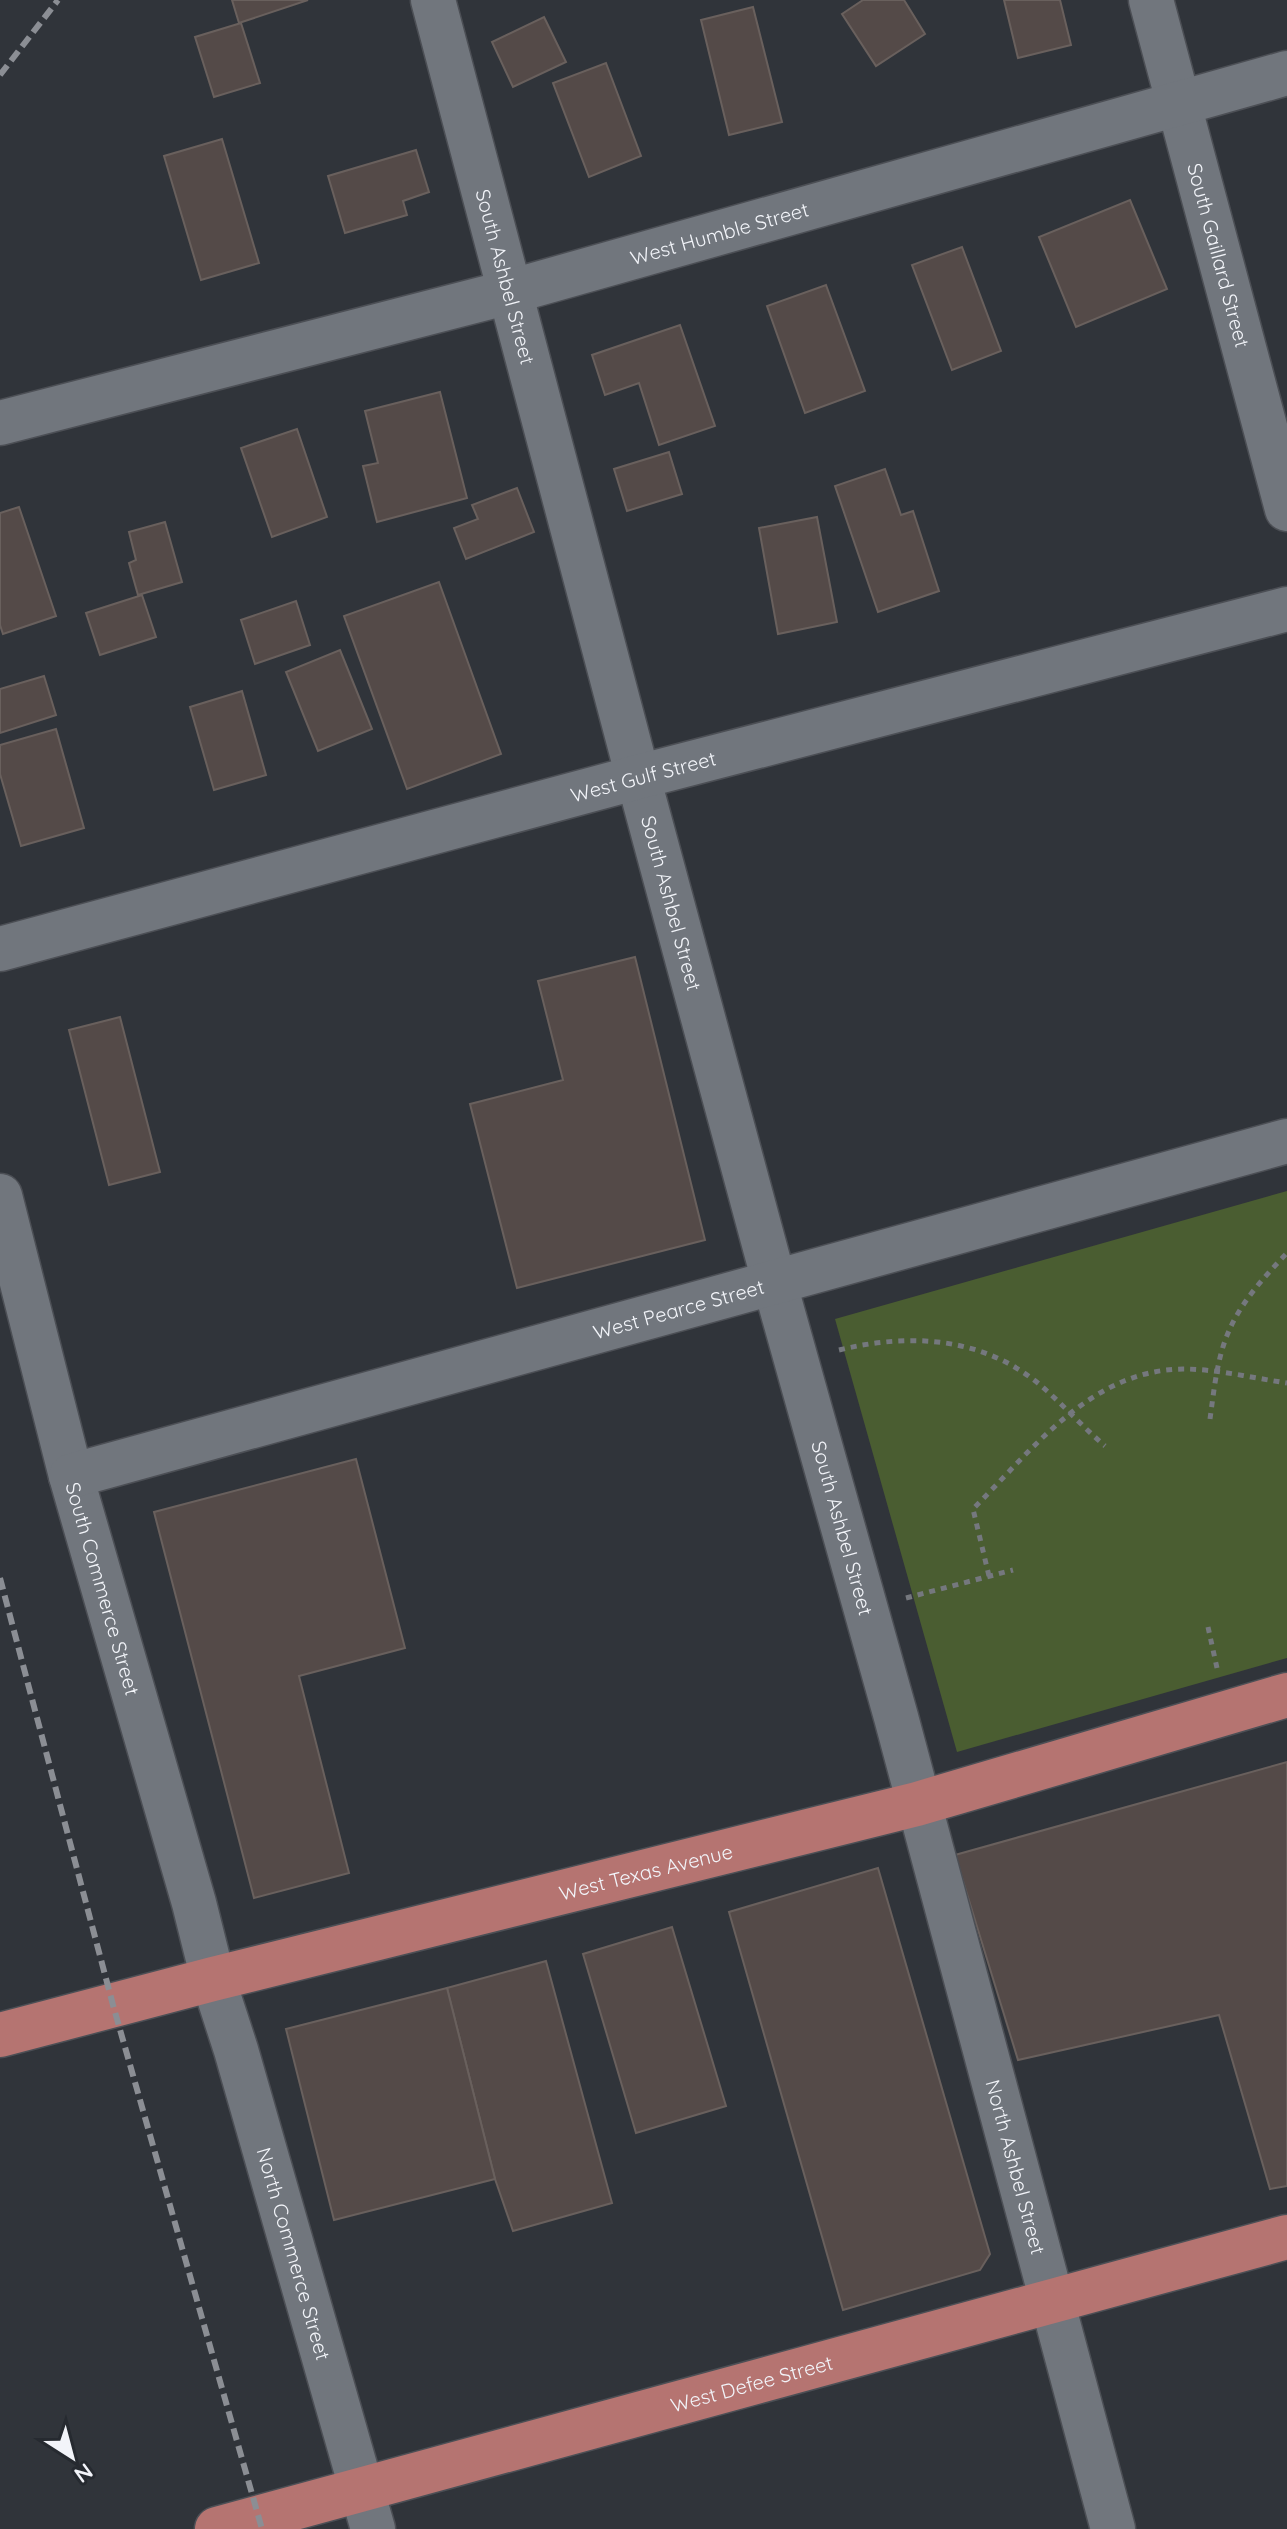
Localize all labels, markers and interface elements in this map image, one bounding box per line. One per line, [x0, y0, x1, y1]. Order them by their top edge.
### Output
street label: South Gaillard Street [1183, 160, 1256, 350]
street label: South Ashbel Street [471, 186, 541, 367]
street label: West Humble Street [627, 196, 811, 270]
street label: West Gulf Street [568, 745, 719, 807]
street label: South Ashbel Street [636, 813, 708, 993]
street label: West Pearce Street [590, 1273, 767, 1344]
street label: South Ashbel Street [807, 1438, 879, 1618]
street label: South Commerce Street [61, 1479, 146, 1698]
street label: West Texas Avenue [556, 1838, 735, 1905]
street label: North Ashbel Street [981, 2077, 1052, 2257]
street label: North Commerce Street [252, 2144, 337, 2363]
street label: West Defee Street [668, 2349, 836, 2417]
north arrow [32, 2417, 112, 2497]
text: N [69, 2457, 99, 2489]

